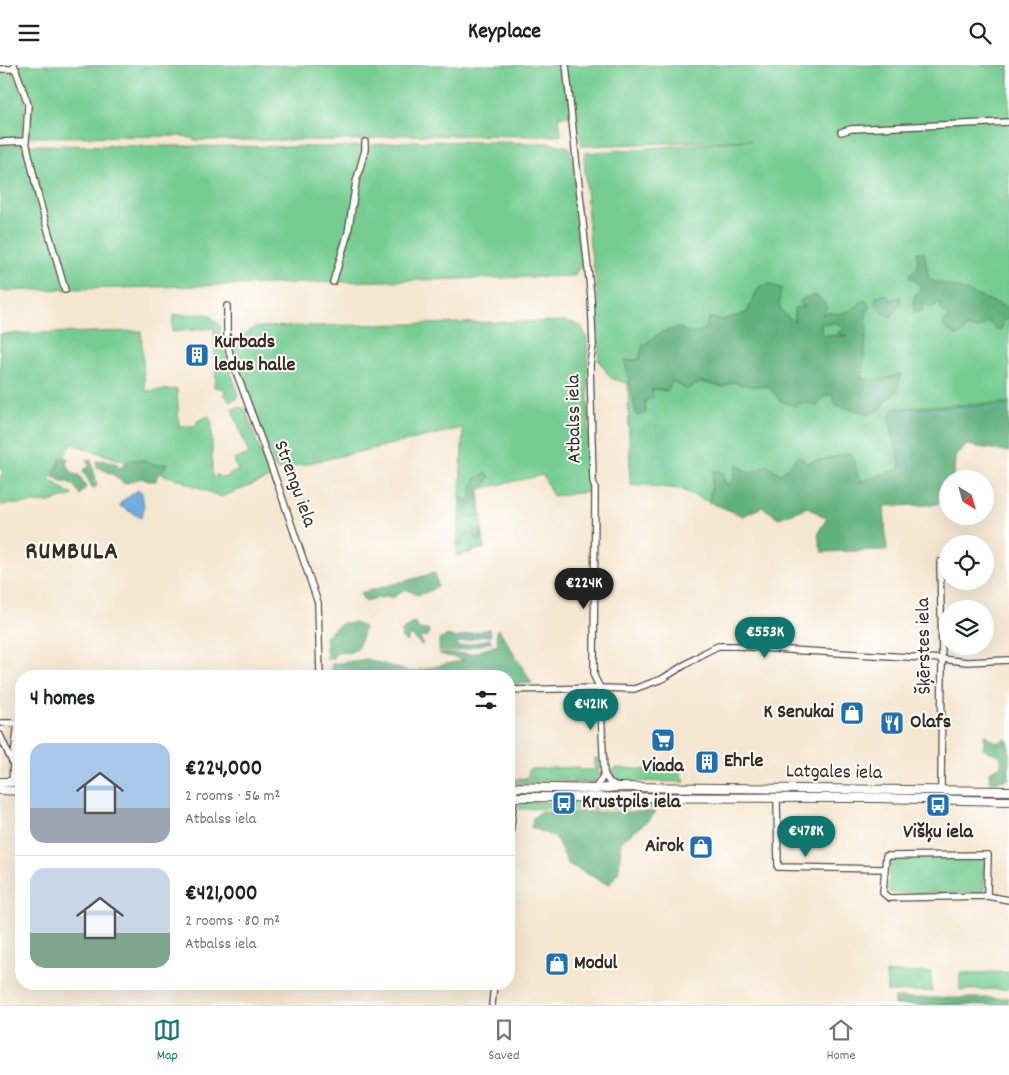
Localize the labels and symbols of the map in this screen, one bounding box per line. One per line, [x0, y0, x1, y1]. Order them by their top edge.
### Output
place label: Kurbads ledus halle [214, 329, 296, 380]
building icon: Kurbads ledus halle [184, 342, 210, 368]
street label: Atbalss iela [560, 374, 590, 464]
street label: Strengu iela [265, 437, 323, 532]
north arrow [939, 470, 994, 525]
district label: RUMBULA [25, 535, 119, 571]
pin: €224K [549, 567, 619, 610]
street label: Šķērstes iela [910, 597, 940, 694]
pin: €553K [730, 617, 800, 659]
pin: €421K [556, 689, 626, 731]
place label: K Senukai [763, 699, 834, 727]
shop icon: K Senukai [839, 700, 865, 726]
place label: Olafs [910, 709, 951, 737]
restaurant icon: Olafs [879, 710, 905, 736]
supermarket icon: Viada [650, 727, 676, 753]
place label: Ehrle [724, 748, 763, 776]
building icon: Ehrle [694, 749, 720, 775]
place label: Viada [642, 753, 684, 781]
street label: Latgales iela [786, 758, 883, 788]
place label: Krustpils iela [582, 789, 681, 817]
bus stop icon: Krustpils iela [551, 790, 577, 816]
bus stop icon: Višķu iela [925, 792, 951, 818]
pin: €478K [771, 815, 841, 858]
place label: Višķu iela [903, 819, 973, 847]
place label: Airok [645, 833, 684, 861]
shop icon: Airok [688, 834, 714, 860]
place label: Modul [574, 950, 618, 978]
shop icon: Modul [544, 951, 570, 977]

